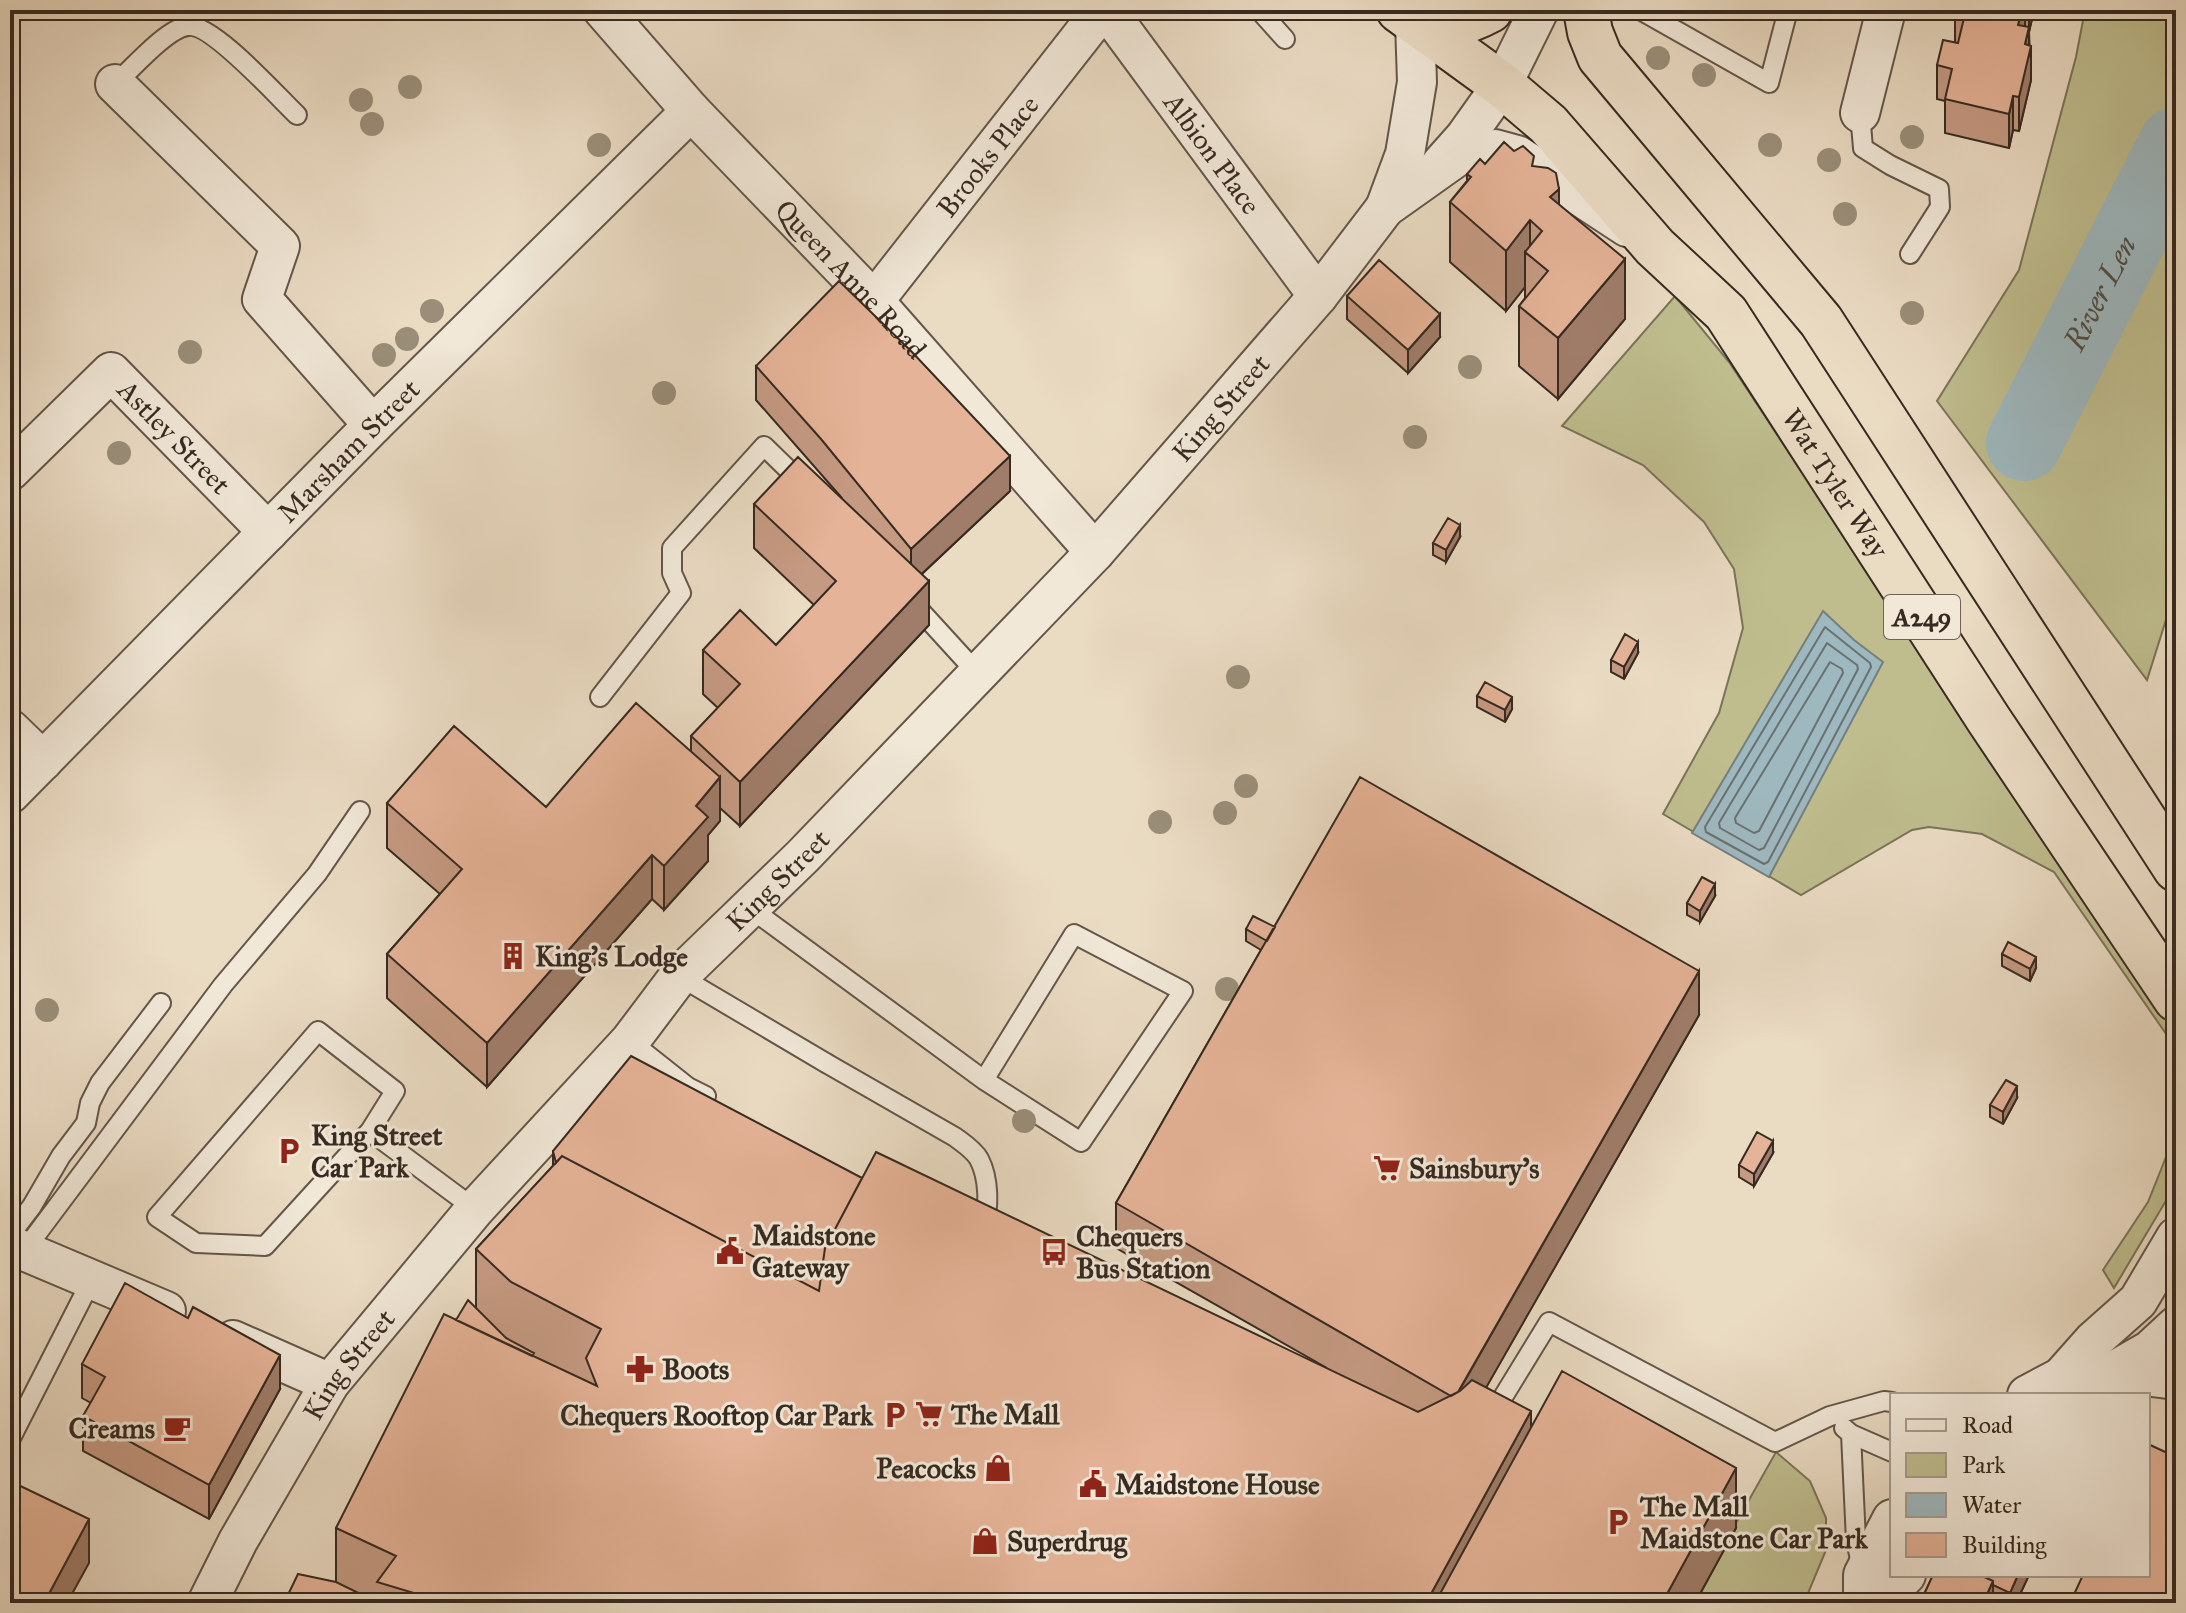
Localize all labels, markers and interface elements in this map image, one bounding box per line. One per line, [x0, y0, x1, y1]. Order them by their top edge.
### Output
street label: Albion Place [1156, 85, 1269, 221]
street label: Brooks Place [929, 88, 1046, 224]
street label: Queen Anne Road [768, 192, 934, 366]
water label: River Len [2056, 230, 2145, 357]
street label: King Street [1164, 347, 1277, 469]
street label: Astley Street [110, 371, 238, 501]
street label: Marsham Street [270, 371, 427, 530]
street label: Wat Tyler Way [1775, 402, 1897, 565]
road number: A249 [1884, 595, 1960, 639]
street label: King Street [718, 822, 837, 939]
place label: King's Lodge [535, 939, 688, 974]
building icon: King's Lodge [498, 941, 528, 971]
place label: King Street Car Park [311, 1118, 442, 1185]
parking icon: King Street Car Park [274, 1136, 304, 1166]
place label: Sainsbury's [1409, 1151, 1540, 1186]
supermarket icon: Sainsbury's [1372, 1153, 1402, 1183]
place label: Maidstone Gateway [752, 1218, 876, 1285]
place label: Chequers Bus Station [1076, 1219, 1210, 1286]
public building icon: Maidstone Gateway [715, 1236, 745, 1266]
bus stop icon: Chequers Bus Station [1039, 1237, 1069, 1267]
street label: King Street [295, 1301, 402, 1426]
place label: Boots [662, 1352, 729, 1387]
pharmacy icon: Boots [625, 1354, 655, 1384]
legend [1890, 1393, 2150, 1577]
place label: The Mall [951, 1397, 1060, 1432]
place label: Chequers Rooftop Car Park [560, 1398, 874, 1433]
supermarket icon: The Mall [914, 1399, 944, 1429]
parking icon: Chequers Rooftop Car Park [880, 1400, 910, 1430]
text: Road [1962, 1410, 2013, 1440]
place label: Creams [68, 1411, 155, 1446]
cafe icon: Creams [162, 1413, 192, 1443]
text: Park [1962, 1450, 2006, 1480]
place label: Peacocks [876, 1451, 976, 1486]
shop icon: Peacocks [983, 1453, 1013, 1483]
place label: Maidstone House [1115, 1467, 1320, 1502]
public building icon: Maidstone House [1078, 1469, 1108, 1499]
place label: The Mall Maidstone Car Park [1640, 1489, 1869, 1556]
text: Water [1962, 1490, 2021, 1520]
parking icon: The Mall Maidstone Car Park [1603, 1507, 1633, 1537]
place label: Superdrug [1007, 1524, 1128, 1559]
shop icon: Superdrug [970, 1526, 1000, 1556]
text: Building [1962, 1530, 2047, 1560]

